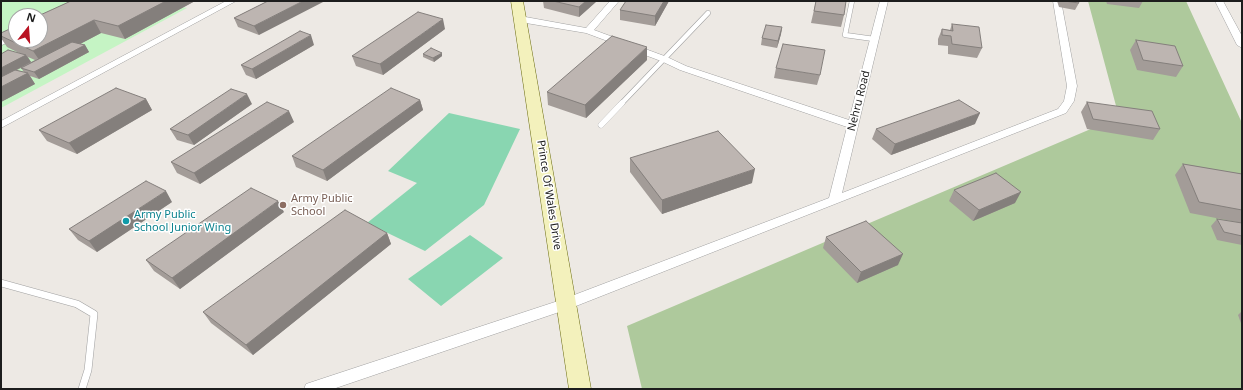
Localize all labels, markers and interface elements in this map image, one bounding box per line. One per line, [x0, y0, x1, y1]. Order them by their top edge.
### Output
north arrow [8, 8, 48, 48]
text: N [25, 9, 38, 25]
street label: Nehru Road [845, 69, 873, 133]
street label: Prince Of Wales Drive [534, 139, 564, 251]
place label: Army Public School [291, 192, 353, 218]
marker: Army Public School [278, 200, 288, 210]
place label: Army Public School Junior Wing [134, 208, 231, 234]
marker: Army Public School Junior Wing [121, 216, 131, 226]

